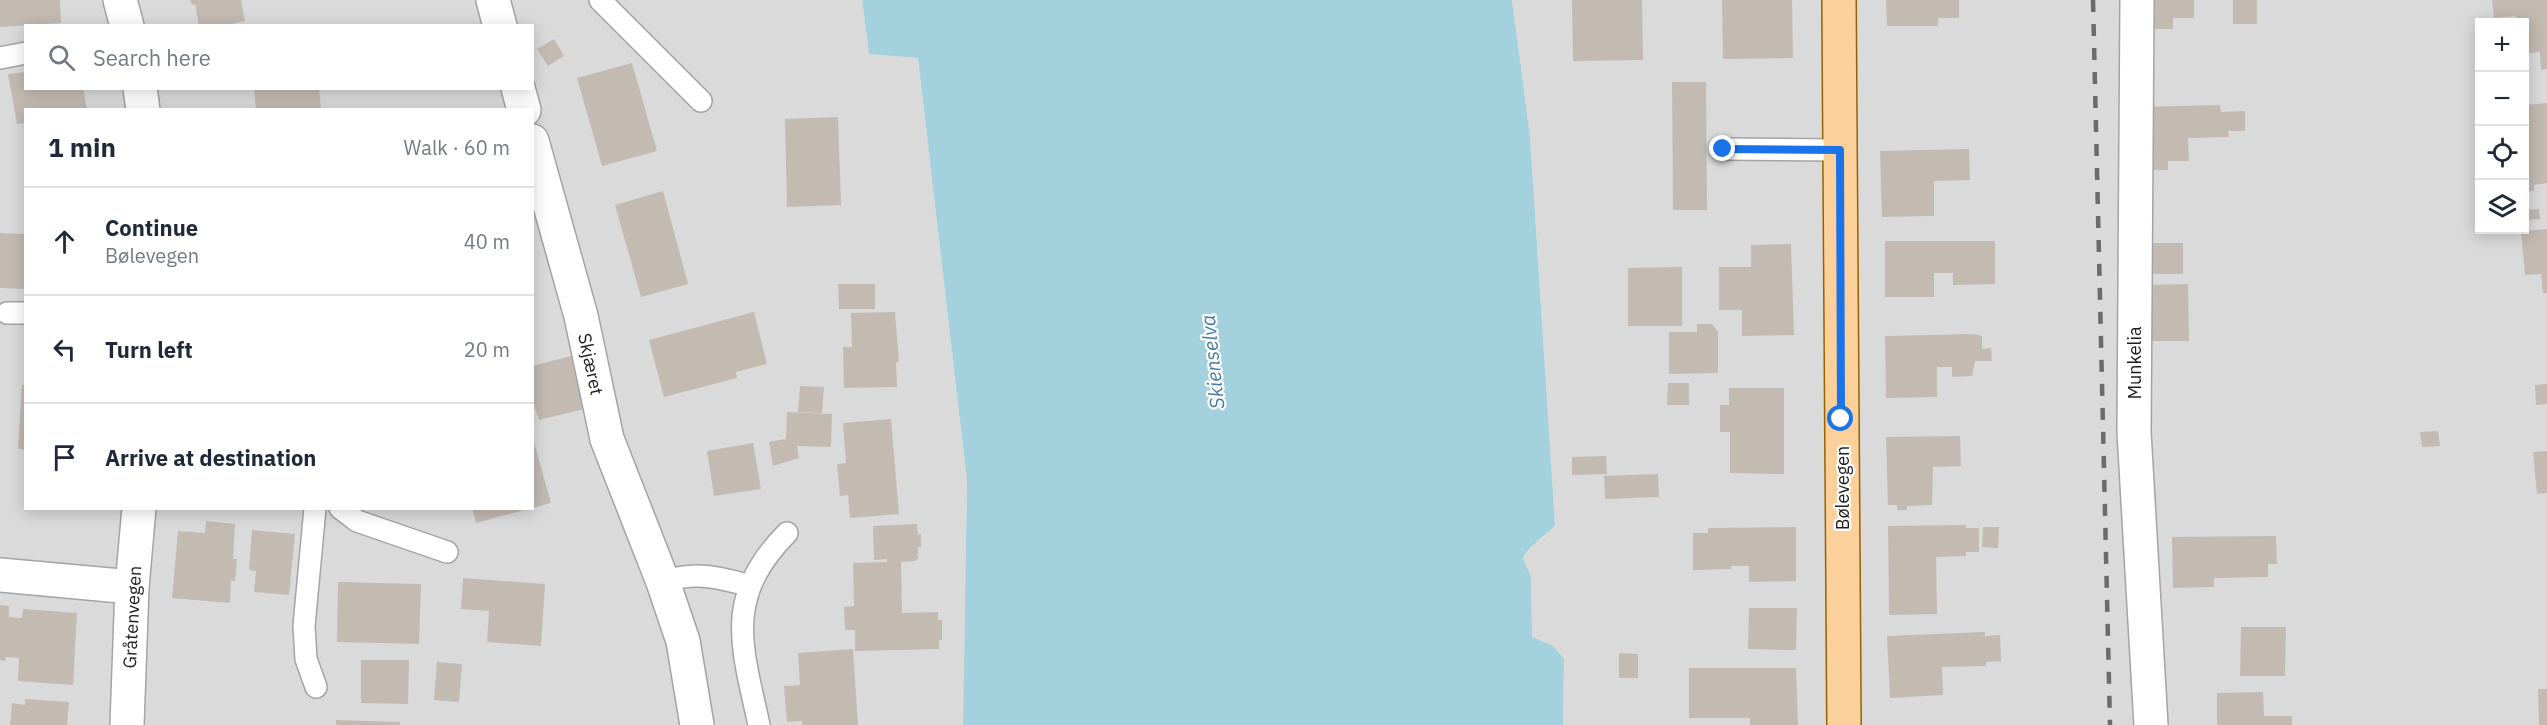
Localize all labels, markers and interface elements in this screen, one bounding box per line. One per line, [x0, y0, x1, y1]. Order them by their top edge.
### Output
map controls [2475, 18, 2529, 234]
button: + [2475, 18, 2529, 72]
search box [24, 24, 534, 90]
icon: search [45, 41, 78, 74]
text: Search here [93, 43, 211, 72]
button: − [2475, 72, 2529, 126]
button: locate [2475, 126, 2529, 180]
text: 1 min [48, 130, 116, 164]
text: Walk · 60 m [404, 134, 510, 161]
route end [1709, 135, 1735, 161]
button: layers [2475, 180, 2529, 234]
text: Continue [105, 213, 198, 242]
icon: ahead [48, 225, 81, 258]
text: 40 m [464, 228, 510, 255]
text: Bølevegen [105, 242, 199, 269]
water label: Skienselva [1194, 313, 1230, 411]
street label: Munkelia [2123, 326, 2146, 400]
street label: Skjæret [573, 331, 609, 397]
icon: left [48, 333, 81, 366]
text: Turn left [105, 335, 193, 364]
text: 20 m [464, 336, 510, 363]
route start [1827, 405, 1853, 431]
icon: arrive [48, 441, 81, 474]
text: Arrive at destination [105, 443, 316, 472]
street label: Bølevegen [1831, 446, 1854, 530]
street label: Gråtenvegen [118, 565, 146, 669]

